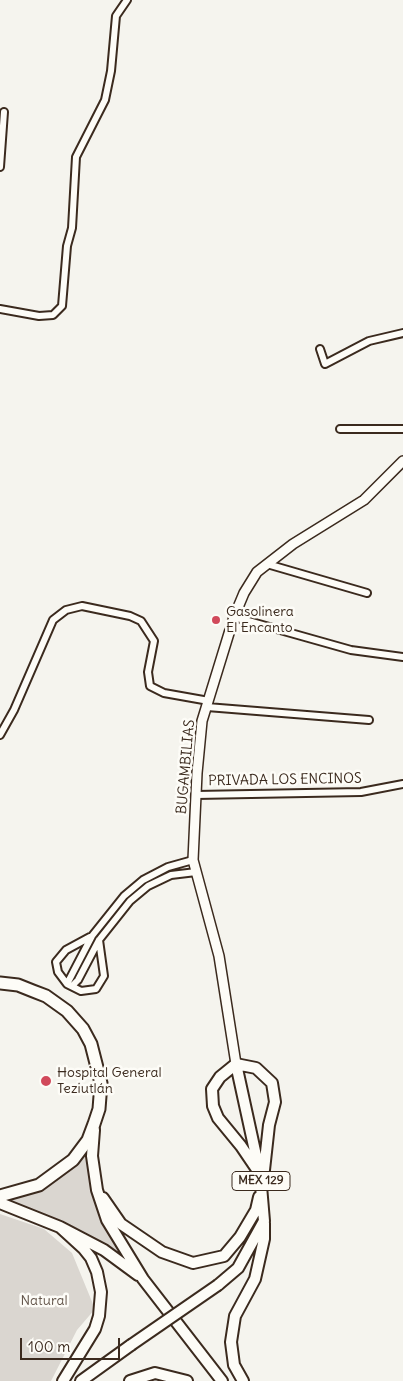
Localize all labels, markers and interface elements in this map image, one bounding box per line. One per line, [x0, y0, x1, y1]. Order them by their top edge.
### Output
place label: Gasolinera El Encanto [226, 604, 294, 636]
marker: Gasolinera El Encanto [210, 614, 222, 626]
street label: BUGAMBILIAS [173, 719, 199, 815]
street label: PRIVADA LOS ENCINOS [208, 770, 362, 790]
place label: Hospital General Teziutlán [57, 1065, 162, 1098]
marker: Hospital General Teziutlán [39, 1074, 53, 1088]
road number: MEX 129 [232, 1172, 290, 1190]
park label: Natural [20, 1293, 68, 1309]
scale bar [22, 1328, 122, 1360]
text: 100 m [28, 1337, 70, 1356]

